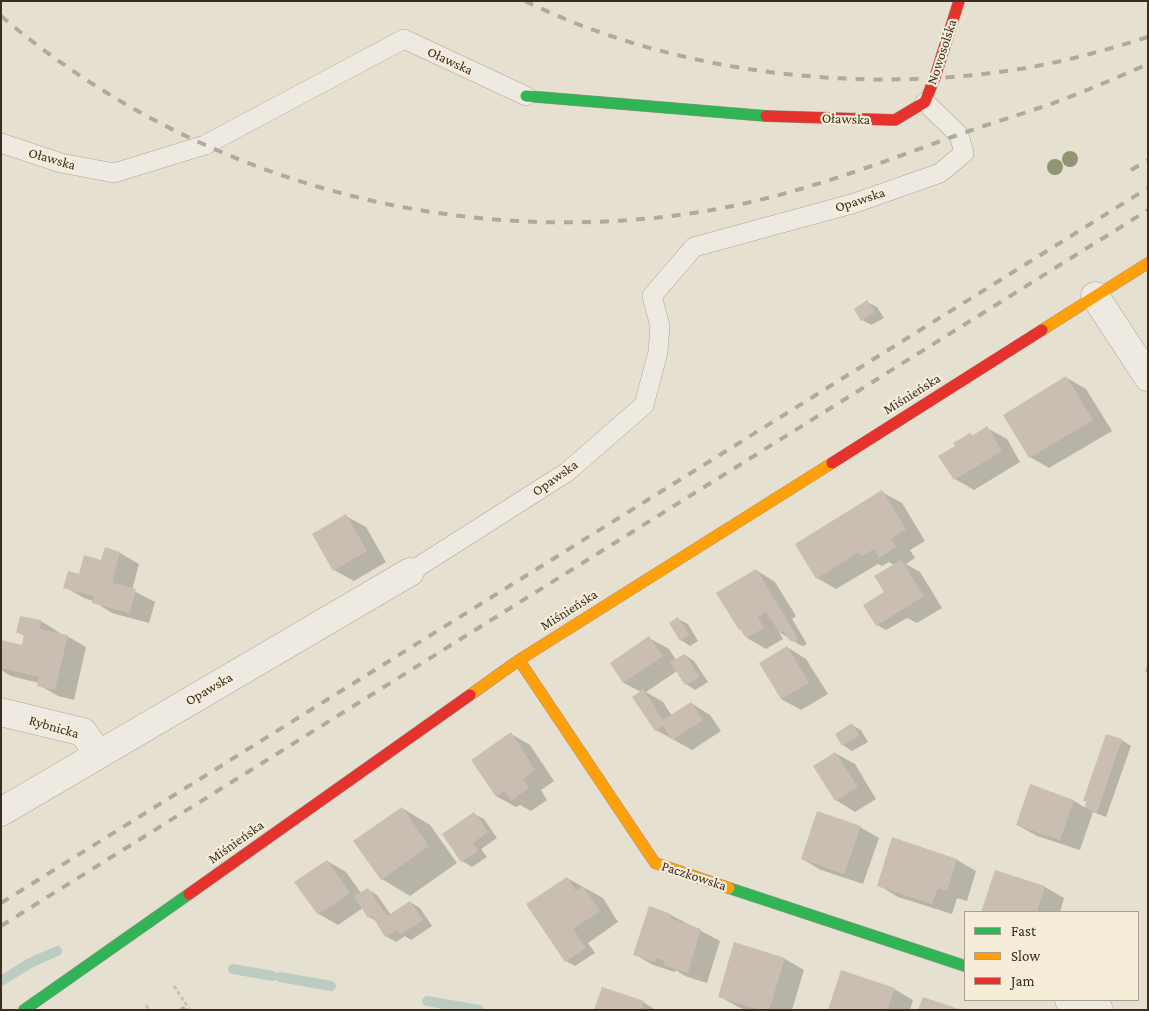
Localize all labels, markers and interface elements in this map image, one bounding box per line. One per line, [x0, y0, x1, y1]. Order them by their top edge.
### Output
street label: Nowosolska [924, 17, 960, 87]
street label: Oławska [425, 43, 475, 79]
street label: Oławska [822, 110, 870, 128]
street label: Oławska [26, 144, 78, 174]
street label: Opawska [833, 184, 887, 216]
street label: Miśnieńska [880, 370, 944, 418]
street label: Opawska [529, 456, 581, 500]
street label: Miśnieńska [537, 586, 601, 634]
street label: Opawska [182, 669, 236, 709]
street label: Rybnicka [27, 712, 81, 742]
street label: Miśnieńska [205, 817, 267, 867]
street label: Paczkowska [659, 858, 729, 894]
legend [964, 911, 1139, 1001]
text: Fast [1011, 923, 1036, 939]
text: Slow [1011, 948, 1040, 964]
text: Jam [1011, 973, 1034, 989]

